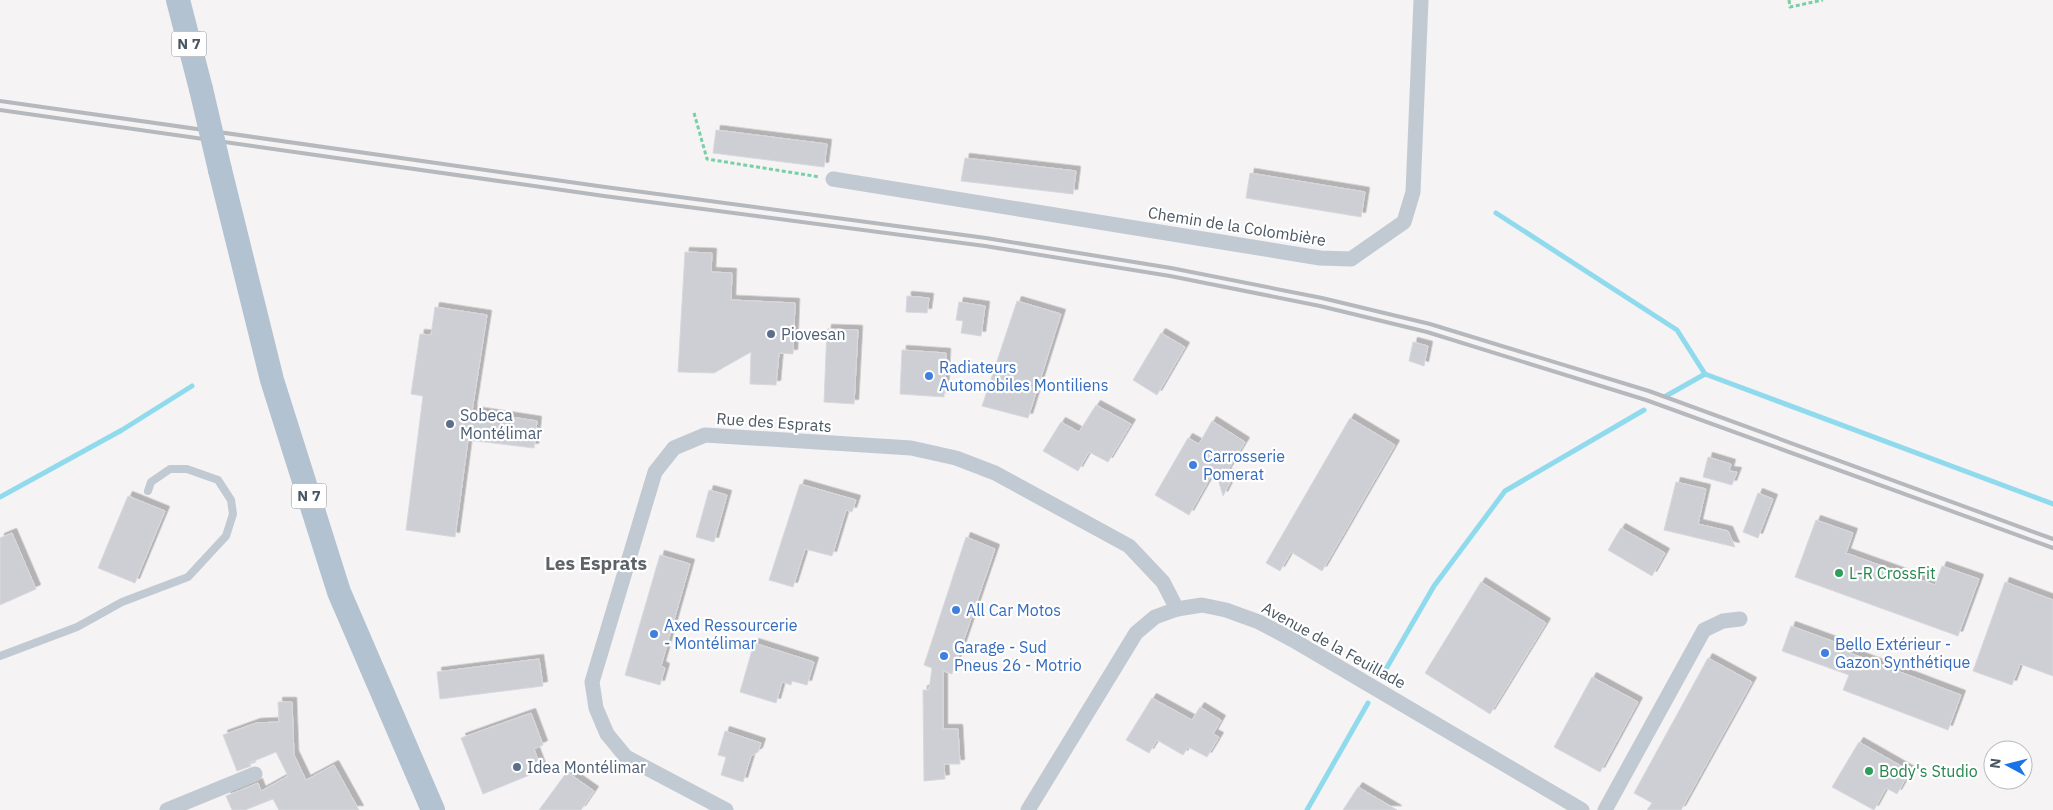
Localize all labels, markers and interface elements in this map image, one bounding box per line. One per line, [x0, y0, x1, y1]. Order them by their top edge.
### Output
road number: N 7 [172, 32, 206, 56]
street label: Chemin de la Colombière [1147, 202, 1328, 250]
place label: Piovesan [781, 324, 845, 344]
marker: Piovesan [765, 328, 777, 340]
place label: Radiateurs Automobiles Montiliens [939, 357, 1108, 395]
marker: Radiateurs Automobiles Montiliens [923, 370, 935, 382]
place label: Sobeca Montélimar [460, 405, 542, 443]
street label: Rue des Esprats [716, 408, 832, 436]
marker: Sobeca Montélimar [444, 418, 456, 430]
place label: Carrosserie Pomerat [1203, 446, 1285, 484]
marker: Carrosserie Pomerat [1187, 459, 1199, 471]
road number: N 7 [292, 484, 326, 508]
district label: Les Esprats [545, 551, 647, 575]
place label: L-R CrossFit [1849, 563, 1936, 583]
marker: L-R CrossFit [1833, 567, 1845, 579]
street label: Avenue de la Feuillade [1259, 597, 1410, 693]
place label: All Car Motos [966, 600, 1061, 620]
marker: All Car Motos [950, 604, 962, 616]
place label: Axed Ressourcerie - Montélimar [664, 615, 798, 653]
marker: Axed Ressourcerie - Montélimar [648, 628, 660, 640]
place label: Bello Extérieur - Gazon Synthétique [1835, 634, 1971, 672]
place label: Garage - Sud Pneus 26 - Motrio [954, 637, 1082, 675]
marker: Bello Extérieur - Gazon Synthétique [1819, 647, 1831, 659]
marker: Garage - Sud Pneus 26 - Motrio [938, 650, 950, 662]
north arrow [1983, 740, 2033, 790]
place label: Idea Montélimar [527, 757, 646, 777]
text: N [1986, 757, 2005, 770]
marker: Idea Montélimar [511, 761, 523, 773]
place label: Body's Studio [1879, 761, 1978, 781]
marker: Body's Studio [1863, 765, 1875, 777]

